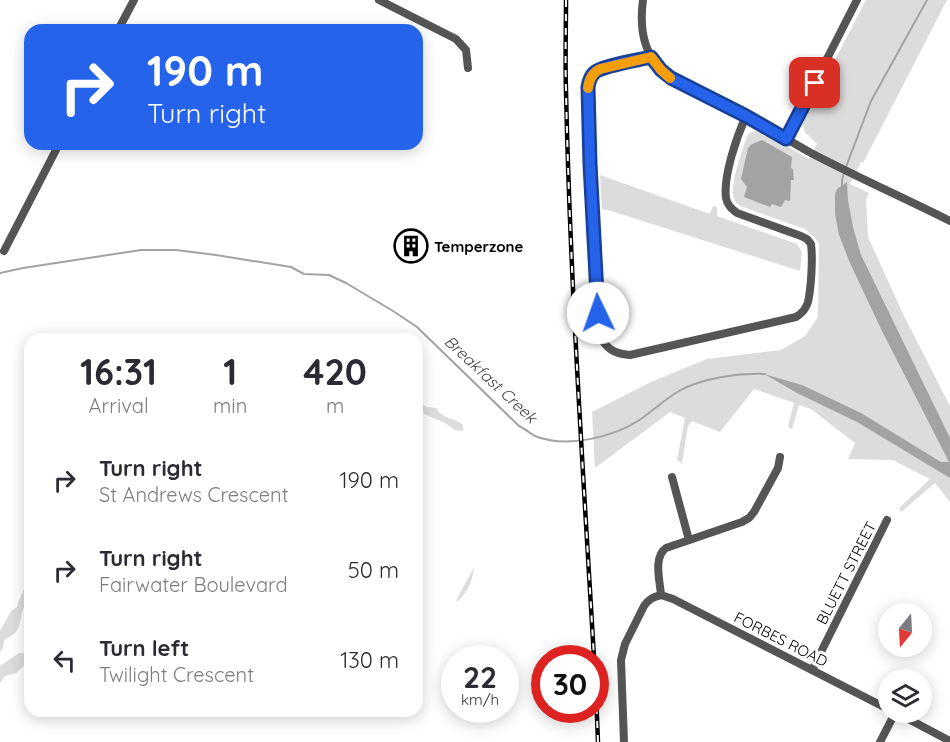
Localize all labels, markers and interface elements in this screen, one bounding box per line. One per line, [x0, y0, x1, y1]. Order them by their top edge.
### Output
text: 190 m [147, 44, 263, 97]
icon: right [48, 48, 126, 126]
pin [789, 57, 840, 108]
icon: arrive [798, 66, 831, 99]
text: Turn right [147, 96, 266, 130]
building icon: Temperzone [393, 228, 429, 264]
place label: Temperzone [434, 237, 523, 256]
position arrow [566, 281, 630, 345]
water label: Breakfast Creek [441, 331, 542, 428]
text: 16:31 [80, 349, 157, 394]
text: 1 [223, 349, 237, 394]
text: 420 [303, 349, 367, 394]
text: Arrival [89, 393, 149, 418]
text: min [213, 393, 247, 418]
text: m [326, 393, 344, 418]
text: Turn right [99, 454, 203, 482]
icon: right [48, 464, 81, 497]
text: 190 m [339, 466, 399, 494]
text: St Andrews Crescent [99, 482, 288, 507]
street label: BLUETT STREET [812, 518, 880, 628]
text: Turn right [99, 544, 203, 572]
icon: right [48, 554, 81, 587]
text: 50 m [348, 556, 399, 584]
text: Fairwater Boulevard [99, 572, 288, 597]
north arrow [878, 603, 932, 657]
map controls [878, 603, 932, 723]
street label: FORBES ROAD [731, 607, 831, 671]
text: Turn left [99, 634, 189, 662]
icon: left [48, 644, 81, 677]
speed limit sign: 30 [531, 645, 609, 723]
text: 130 m [340, 646, 399, 674]
text: 22 [463, 658, 497, 696]
text: Twilight Crescent [99, 662, 254, 687]
button: layers [878, 669, 932, 723]
text: km/h [461, 690, 499, 709]

